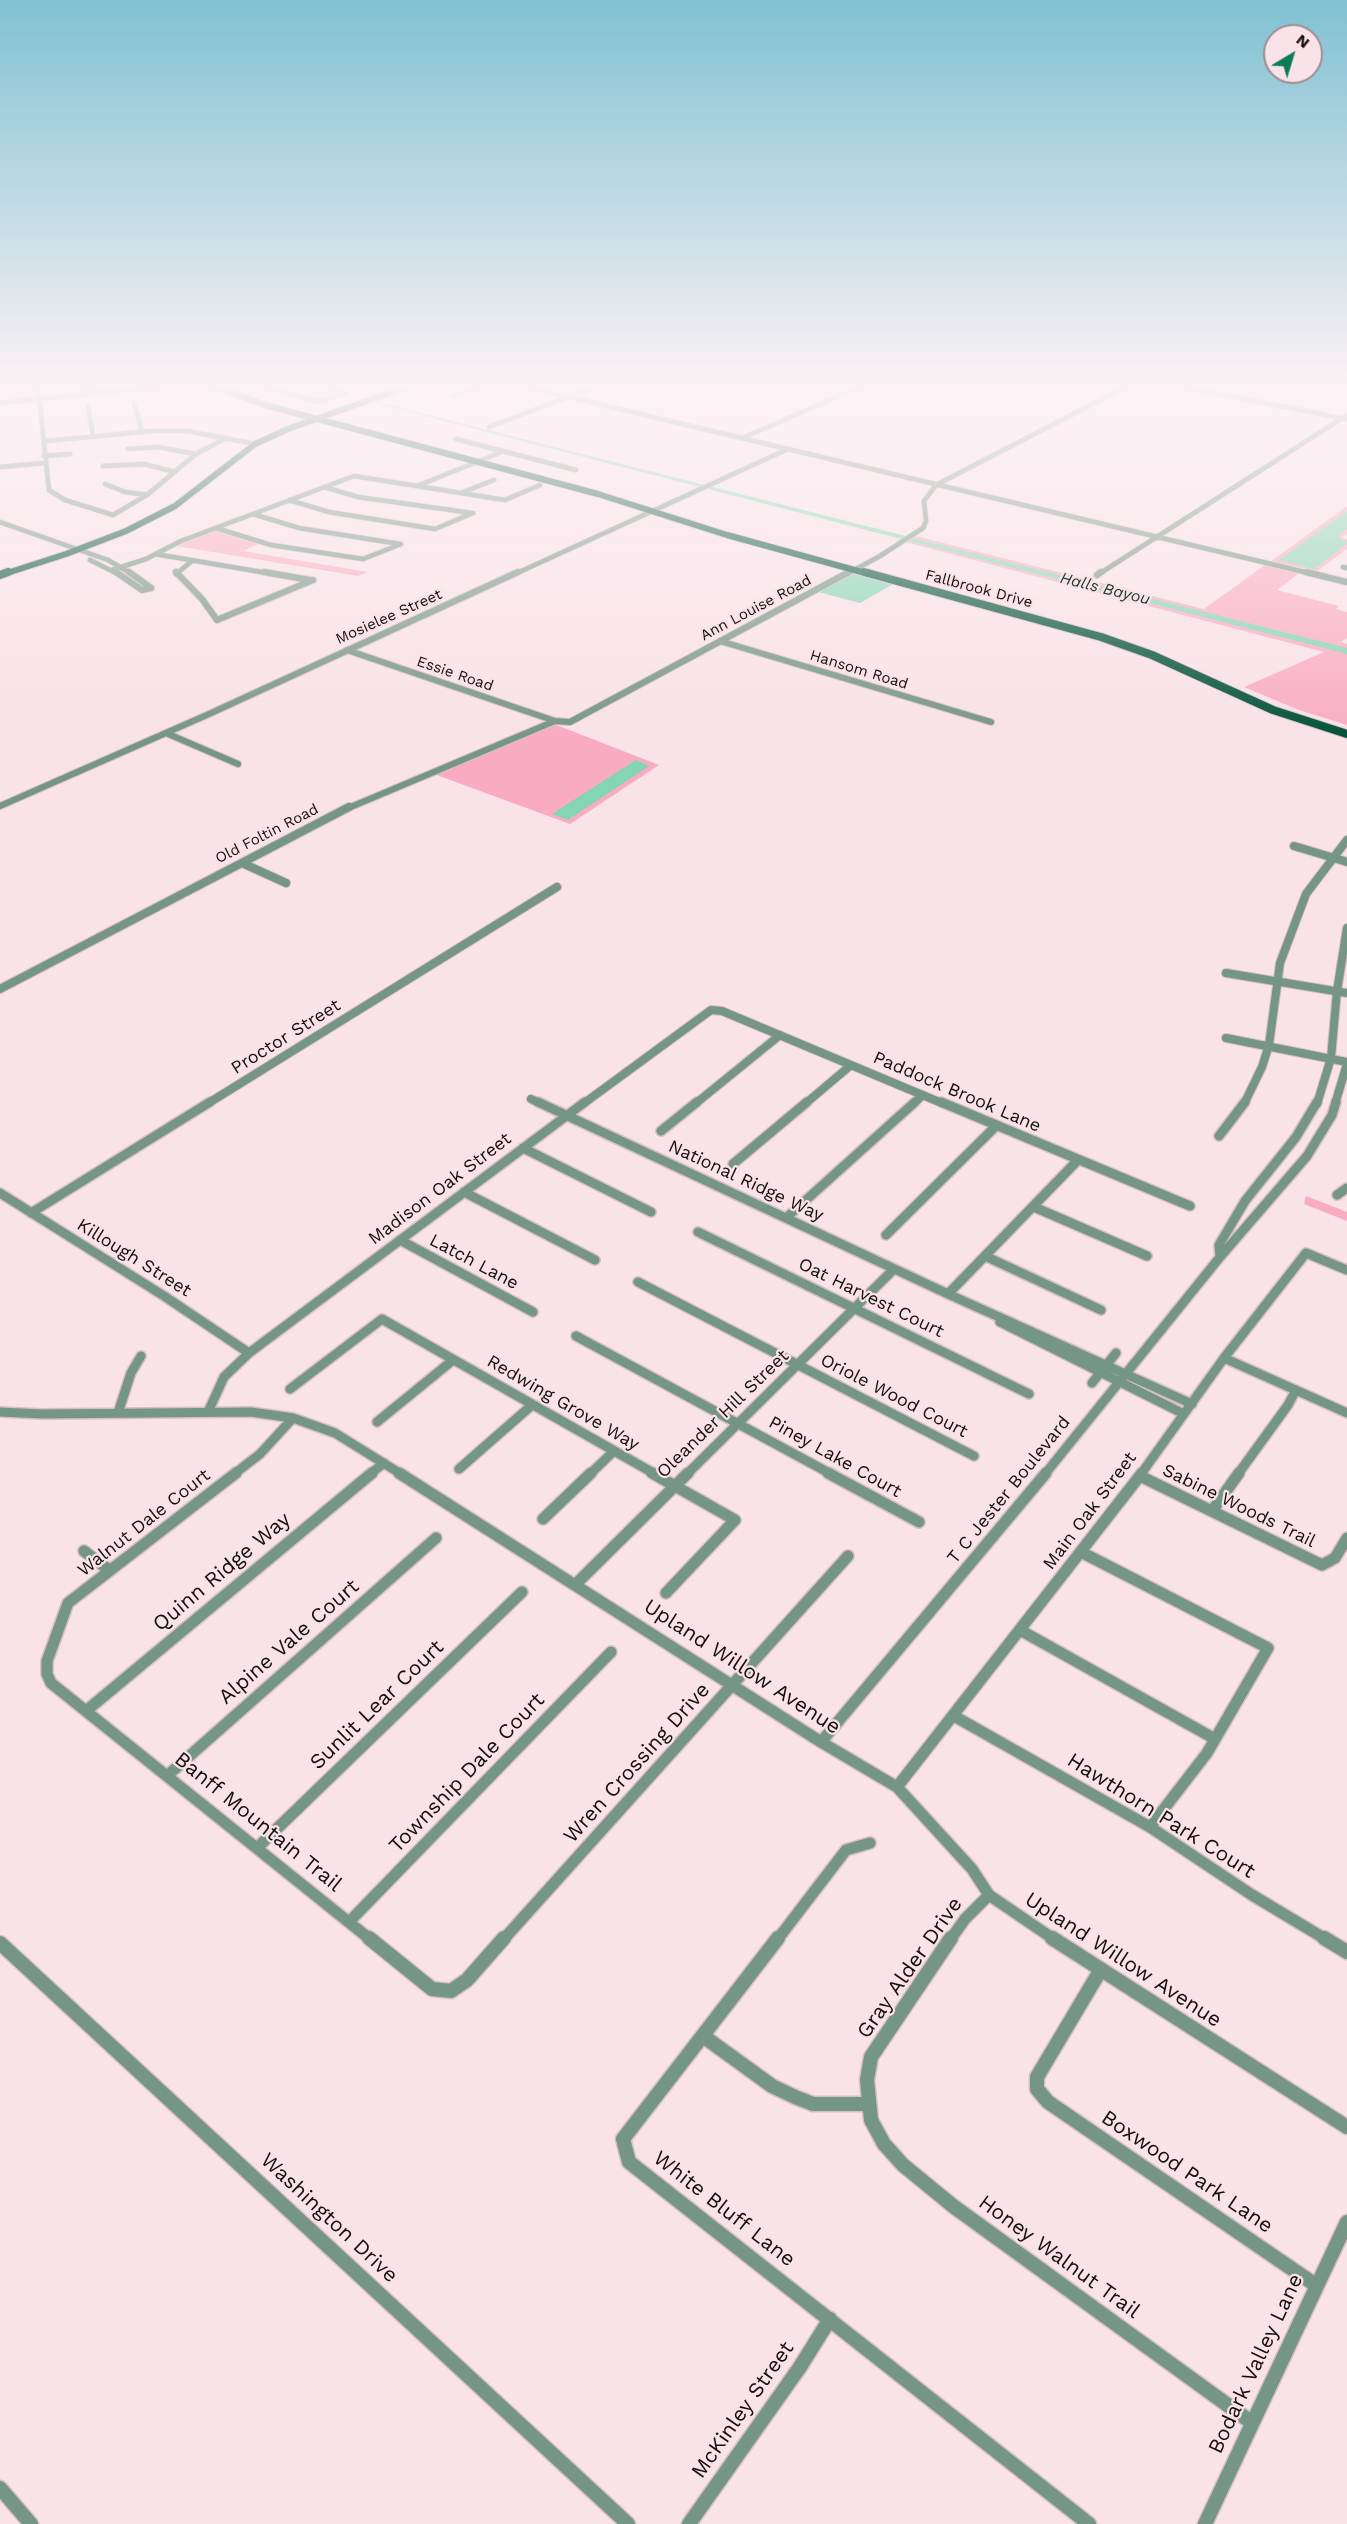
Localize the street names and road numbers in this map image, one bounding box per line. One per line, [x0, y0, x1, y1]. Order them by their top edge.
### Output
street label: Fallbrook Drive [923, 566, 1035, 612]
street label: Ann Louise Road [698, 571, 814, 645]
street label: Mosielee Street [333, 586, 445, 648]
street label: Hansom Road [808, 647, 910, 693]
street label: Essie Road [414, 653, 496, 695]
street label: Old Foltin Road [212, 800, 322, 868]
street label: Proctor Street [227, 995, 345, 1079]
street label: Paddock Brook Lane [870, 1047, 1044, 1137]
street label: Madison Oak Street [364, 1128, 516, 1250]
street label: National Ridge Way [665, 1136, 827, 1226]
street label: Killough Street [73, 1214, 195, 1302]
street label: Latch Lane [426, 1229, 522, 1295]
street label: Oat Harvest Court [795, 1253, 947, 1343]
street label: Oleander Hill Street [652, 1345, 794, 1483]
street label: Oriole Wood Court [817, 1349, 971, 1443]
street label: Redwing Grove Way [483, 1351, 643, 1455]
street label: Piney Lake Court [765, 1412, 905, 1502]
street label: T C Jester Boulevard [943, 1412, 1075, 1568]
street label: Main Oak Street [1039, 1448, 1141, 1574]
street label: Sabine Woods Trail [1159, 1460, 1319, 1552]
street label: Walnut Dale Court [74, 1465, 214, 1581]
street label: Quinn Ridge Way [148, 1507, 296, 1637]
street label: Alpine Vale Court [214, 1574, 364, 1710]
street label: Upland Willow Avenue [639, 1594, 845, 1740]
street label: Sunlit Lear Court [305, 1635, 449, 1775]
street label: Wren Crossing Drive [558, 1678, 716, 1848]
street label: Township Dale Court [384, 1688, 550, 1858]
street label: Banff Mountain Trail [169, 1747, 347, 1897]
street label: Hawthorn Park Court [1062, 1748, 1260, 1884]
street label: Upland Willow Avenue [1020, 1887, 1226, 2033]
street label: Gray Alder Drive [852, 1893, 968, 2043]
street label: Boxwood Park Lane [1096, 2105, 1278, 2239]
street label: White Bluff Lane [648, 2146, 800, 2272]
street label: Washington Drive [255, 2148, 403, 2288]
street label: Honey Walnut Trail [973, 2190, 1145, 2324]
street label: Bodark Valley Lane [1203, 2270, 1309, 2458]
street label: McKinley Street [686, 2337, 800, 2483]

